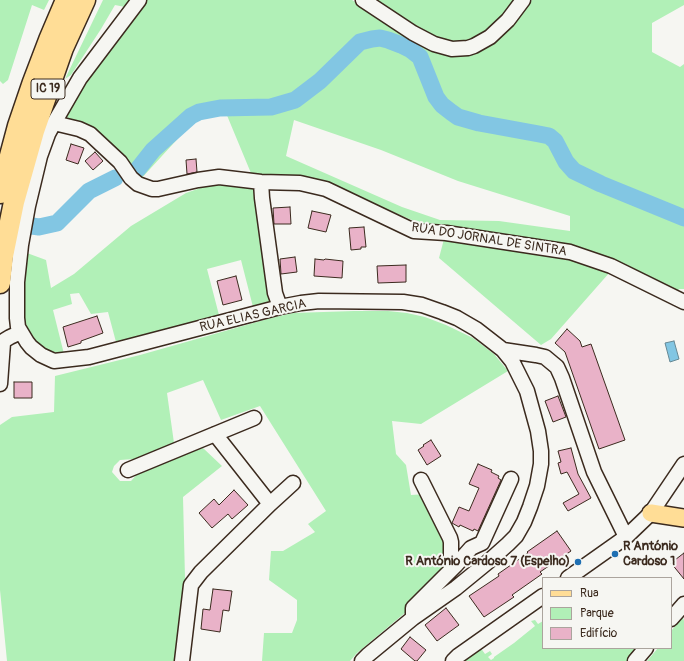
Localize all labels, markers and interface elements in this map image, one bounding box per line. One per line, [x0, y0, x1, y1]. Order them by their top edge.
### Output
road number: IC 19 [31, 79, 65, 99]
street label: RUA DO JORNAL DE SINTRA [410, 220, 568, 260]
street label: RUA ELIAS GARCIA [198, 296, 308, 336]
place label: R António Cardoso 1 [623, 539, 678, 570]
marker: R António Cardoso 1 [610, 549, 620, 559]
place label: R António Cardoso 7 (Espelho) [405, 554, 570, 570]
marker: R António Cardoso 7 (Espelho) [573, 557, 583, 567]
legend [542, 577, 672, 649]
text: Rua [580, 586, 599, 601]
text: Parque [580, 606, 614, 621]
text: Edifício [580, 626, 617, 641]

